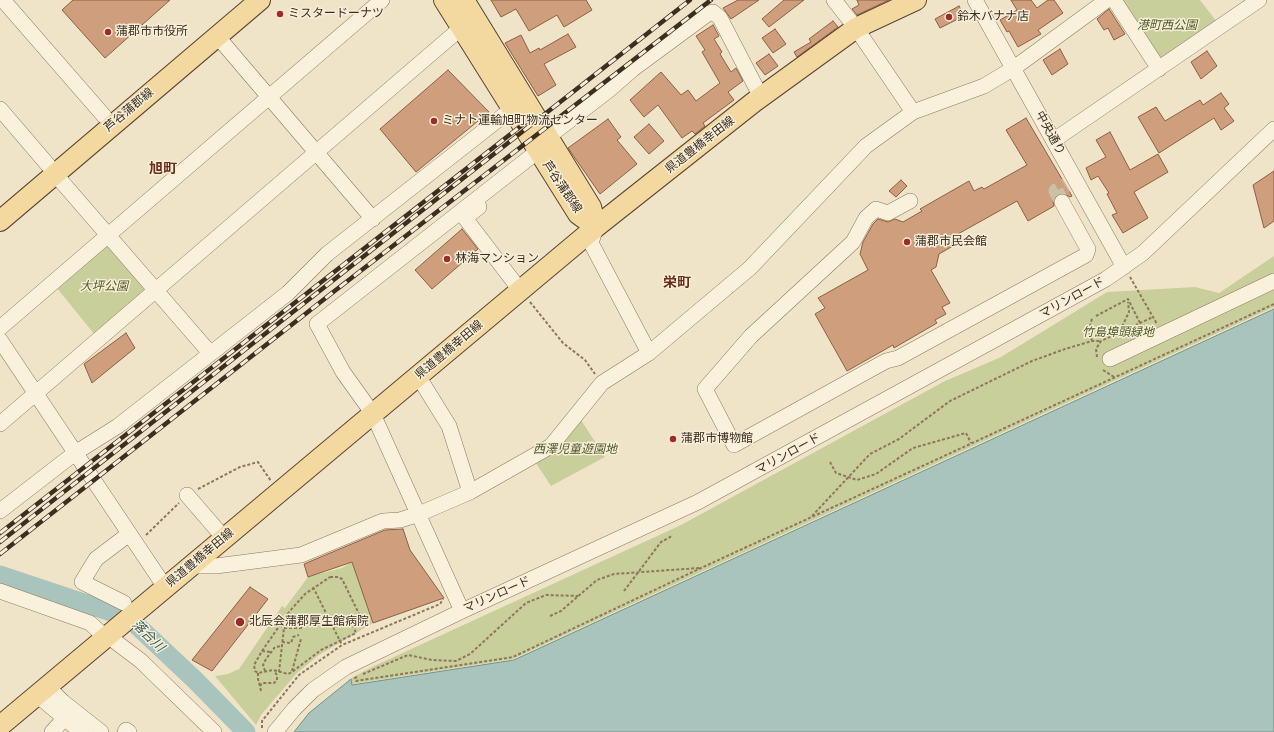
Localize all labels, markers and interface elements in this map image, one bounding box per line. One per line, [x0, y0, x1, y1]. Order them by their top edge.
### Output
place label: ミスタードーナツ [288, 7, 384, 21]
marker: ミスタードーナツ [275, 9, 285, 19]
place label: 鈴木バナナ店 [957, 10, 1029, 24]
marker: 鈴木バナナ店 [944, 12, 954, 22]
park label: 港町西公園 [1137, 19, 1197, 33]
place label: 蒲郡市市役所 [116, 25, 188, 39]
marker: 蒲郡市市役所 [103, 27, 113, 37]
street label: 芦谷蒲郡線 [101, 85, 157, 135]
street label: 中央通り [1032, 109, 1068, 157]
street label: 県道豊橋幸田線 [662, 113, 738, 177]
place label: ミナト運輸旭町物流センター [442, 114, 598, 128]
marker: ミナト運輸旭町物流センター [429, 116, 439, 126]
street label: 芦谷蒲郡線 [539, 158, 585, 216]
district label: 旭町 [149, 161, 177, 177]
place label: 蒲郡市民会館 [915, 235, 987, 249]
marker: 蒲郡市民会館 [902, 237, 912, 247]
place label: 林海マンション [455, 252, 539, 266]
marker: 林海マンション [442, 254, 452, 264]
street label: マリンロード [1037, 274, 1107, 322]
district label: 栄町 [663, 275, 691, 291]
park label: 大坪公園 [80, 280, 128, 294]
street label: 県道豊橋幸田線 [412, 317, 486, 383]
park label: 竹島埠頭緑地 [1082, 326, 1154, 340]
street label: マリンロード [753, 430, 823, 478]
place label: 蒲郡市博物館 [681, 432, 753, 446]
marker: 蒲郡市博物館 [668, 434, 678, 444]
park label: 西澤児童遊園地 [533, 443, 617, 457]
street label: 県道豊橋幸田線 [163, 525, 237, 591]
street label: マリンロード [461, 574, 533, 616]
place label: 北辰会蒲郡厚生館病院 [249, 615, 369, 629]
marker: 北辰会蒲郡厚生館病院 [234, 616, 246, 628]
water label: 落合川 [129, 617, 167, 655]

